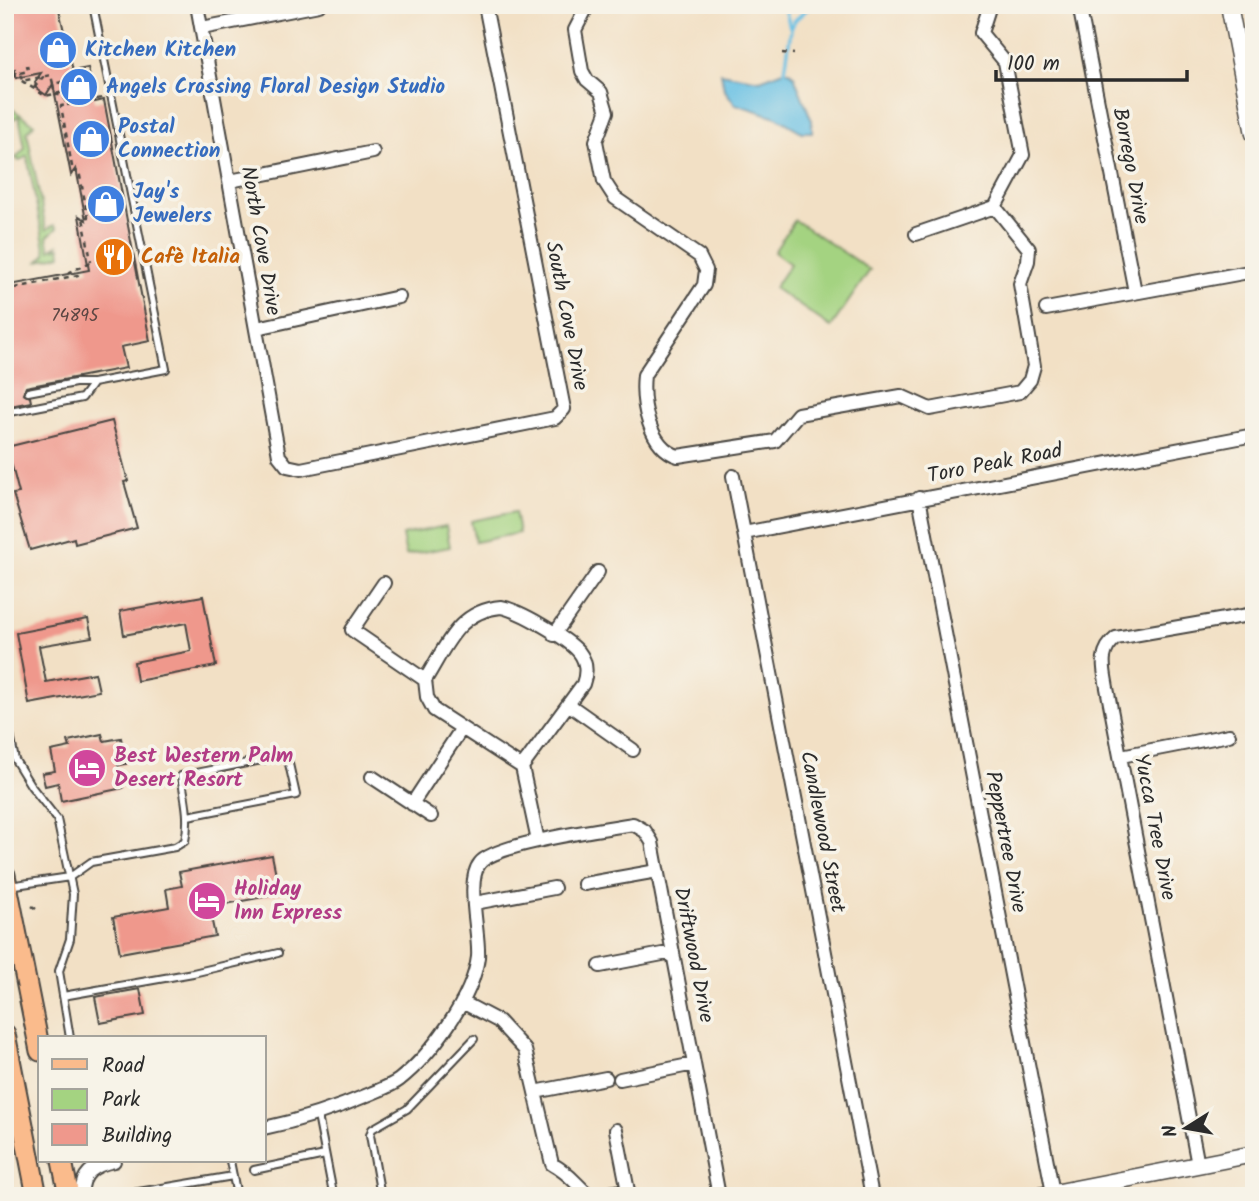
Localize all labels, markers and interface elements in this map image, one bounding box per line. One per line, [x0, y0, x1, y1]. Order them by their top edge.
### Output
shop icon: Kitchen Kitchen [37, 29, 79, 71]
place label: Kitchen Kitchen [85, 34, 236, 67]
scale bar [996, 38, 1187, 82]
text: 100 m [1007, 48, 1060, 81]
shop icon: Angels Crossing Floral Design Studio [58, 66, 100, 108]
place label: Angels Crossing Floral Design Studio [106, 71, 446, 104]
street label: Borrego Drive [1103, 105, 1158, 228]
place label: Postal Connection [118, 111, 220, 168]
shop icon: Postal Connection [70, 118, 112, 160]
street label: North Cove Drive [231, 164, 289, 319]
place label: Jay's Jewelers [133, 176, 212, 233]
shop icon: Jay's Jewelers [85, 183, 127, 225]
restaurant icon: Cafè Italia [93, 236, 135, 278]
street label: South Cove Drive [535, 239, 597, 394]
place label: Cafè Italia [141, 241, 240, 274]
house number: 74895 [51, 302, 100, 331]
street label: Toro Peak Road [925, 435, 1066, 493]
place label: Best Western Palm Desert Resort [114, 740, 293, 797]
hotel icon: Best Western Palm Desert Resort [66, 747, 108, 789]
street label: Candlewood Street [790, 748, 854, 917]
street label: Yucca Tree Drive [1124, 751, 1184, 904]
street label: Peppertree Drive [975, 768, 1035, 916]
place label: Holiday Inn Express [234, 873, 342, 930]
hotel icon: Holiday Inn Express [186, 880, 228, 922]
street label: Driftwood Drive [664, 884, 722, 1026]
legend [38, 1036, 266, 1162]
text: Road [102, 1050, 145, 1083]
text: Park [102, 1084, 140, 1117]
north arrow [1150, 1092, 1220, 1162]
text: Building [102, 1120, 172, 1153]
text: N [1155, 1122, 1187, 1140]

